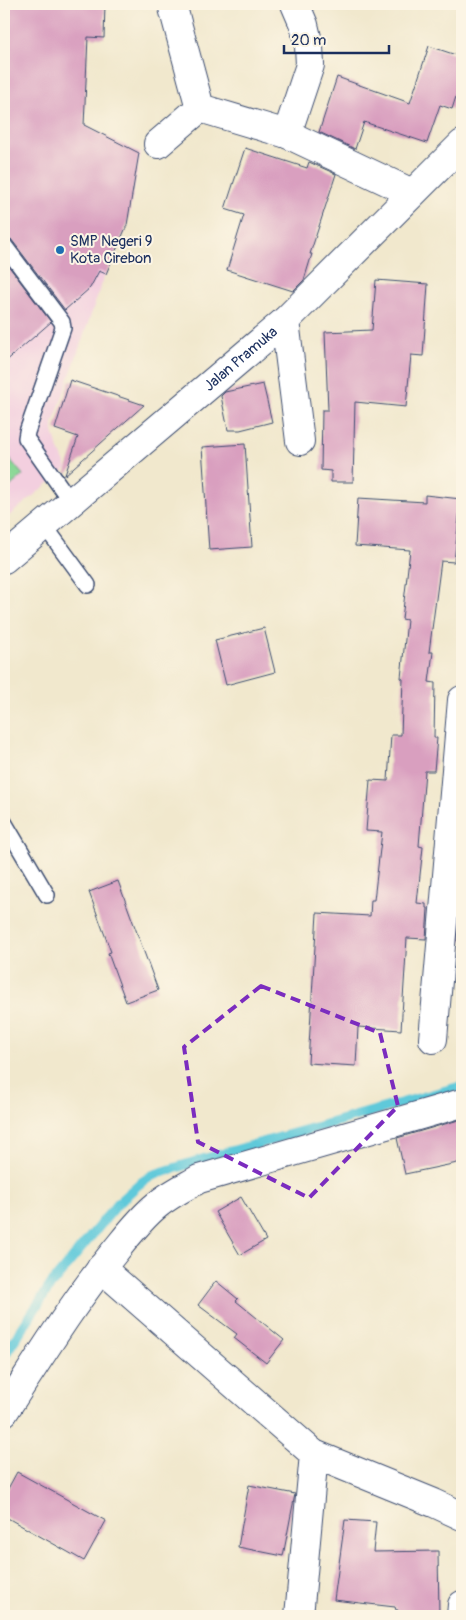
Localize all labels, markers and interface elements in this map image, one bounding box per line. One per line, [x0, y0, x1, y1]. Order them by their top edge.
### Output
scale bar [284, 22, 388, 54]
text: 20 m [291, 31, 326, 50]
place label: SMP Negeri 9 Kota Cirebon [70, 232, 153, 268]
marker: SMP Negeri 9 Kota Cirebon [54, 244, 66, 256]
street label: Jalan Pramuka [200, 322, 281, 395]

